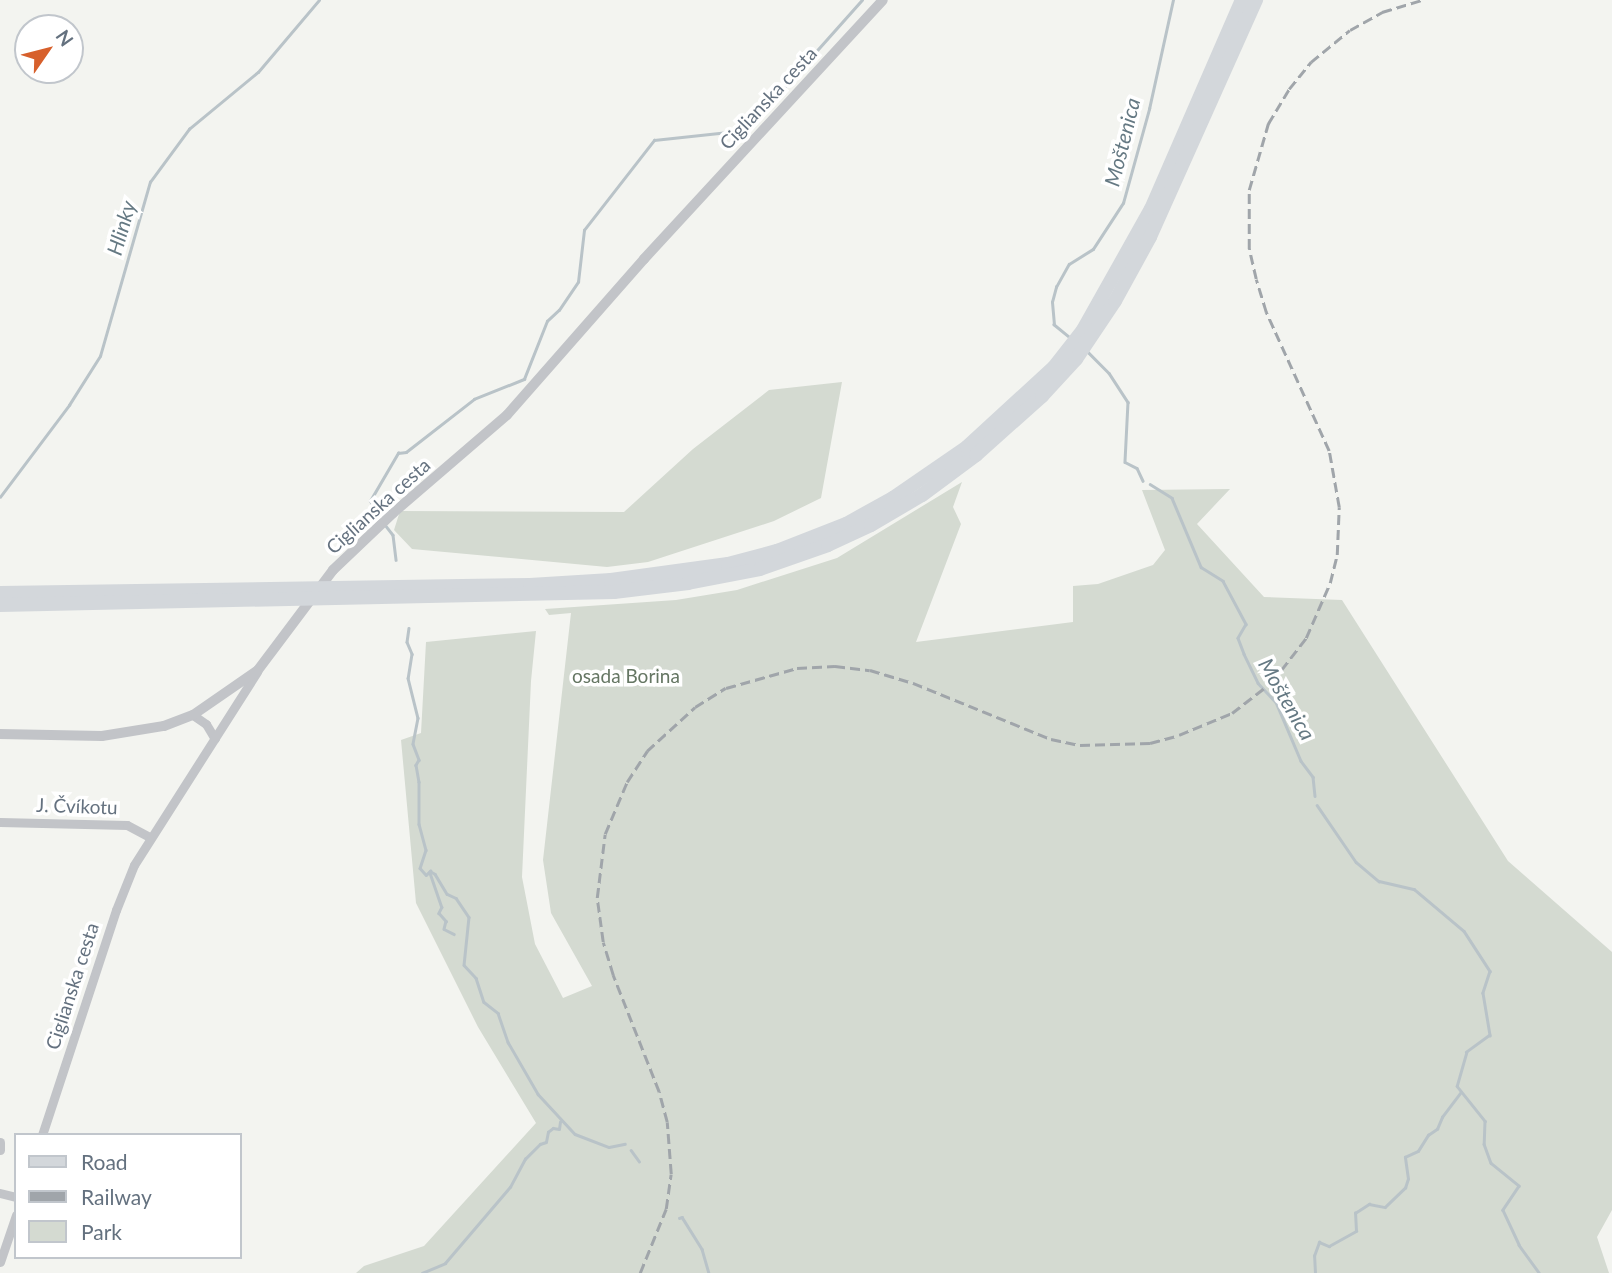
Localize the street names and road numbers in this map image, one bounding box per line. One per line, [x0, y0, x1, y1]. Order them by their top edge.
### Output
street label: Ciglianska cesta [715, 42, 821, 154]
street label: Ciglianska cesta [321, 453, 435, 559]
street label: J. Čvíkotu [36, 793, 118, 819]
street label: Ciglianska cesta [41, 920, 103, 1052]

